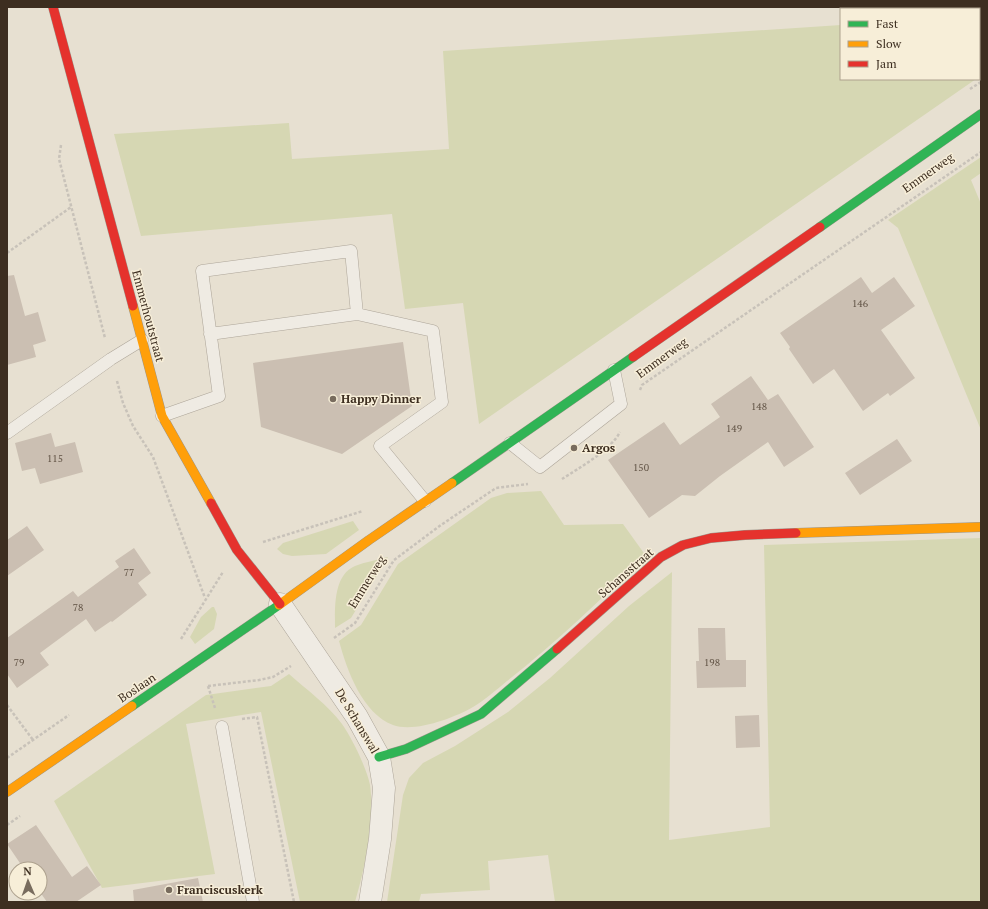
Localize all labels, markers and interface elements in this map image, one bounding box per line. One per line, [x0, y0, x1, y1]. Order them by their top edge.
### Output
legend [840, 8, 980, 80]
text: Fast [876, 16, 899, 31]
text: Slow [876, 36, 902, 51]
text: Jam [876, 56, 897, 71]
street label: Emmerweg [899, 149, 957, 196]
street label: Emmerhoutstraat [129, 268, 168, 364]
house number: 146 [852, 297, 869, 310]
street label: Emmerweg [633, 334, 691, 381]
place label: Happy Dinner [341, 391, 422, 406]
marker: Happy Dinner [328, 394, 338, 404]
house number: 148 [751, 400, 767, 413]
house number: 149 [726, 422, 742, 435]
place label: Argos [582, 440, 616, 455]
marker: Argos [569, 443, 579, 453]
house number: 115 [47, 452, 63, 465]
house number: 150 [633, 461, 649, 474]
street label: Schansstraat [595, 544, 657, 601]
street label: Emmerweg [344, 552, 389, 611]
house number: 77 [124, 566, 134, 579]
house number: 78 [73, 601, 83, 614]
house number: 79 [14, 656, 24, 669]
house number: 198 [704, 656, 720, 669]
street label: Boslaan [115, 670, 158, 706]
street label: De Schanswal [332, 685, 383, 756]
north arrow [8, 861, 48, 901]
text: N [23, 864, 33, 878]
place label: Franciscuskerk [177, 882, 263, 897]
marker: Franciscuskerk [164, 885, 174, 895]

